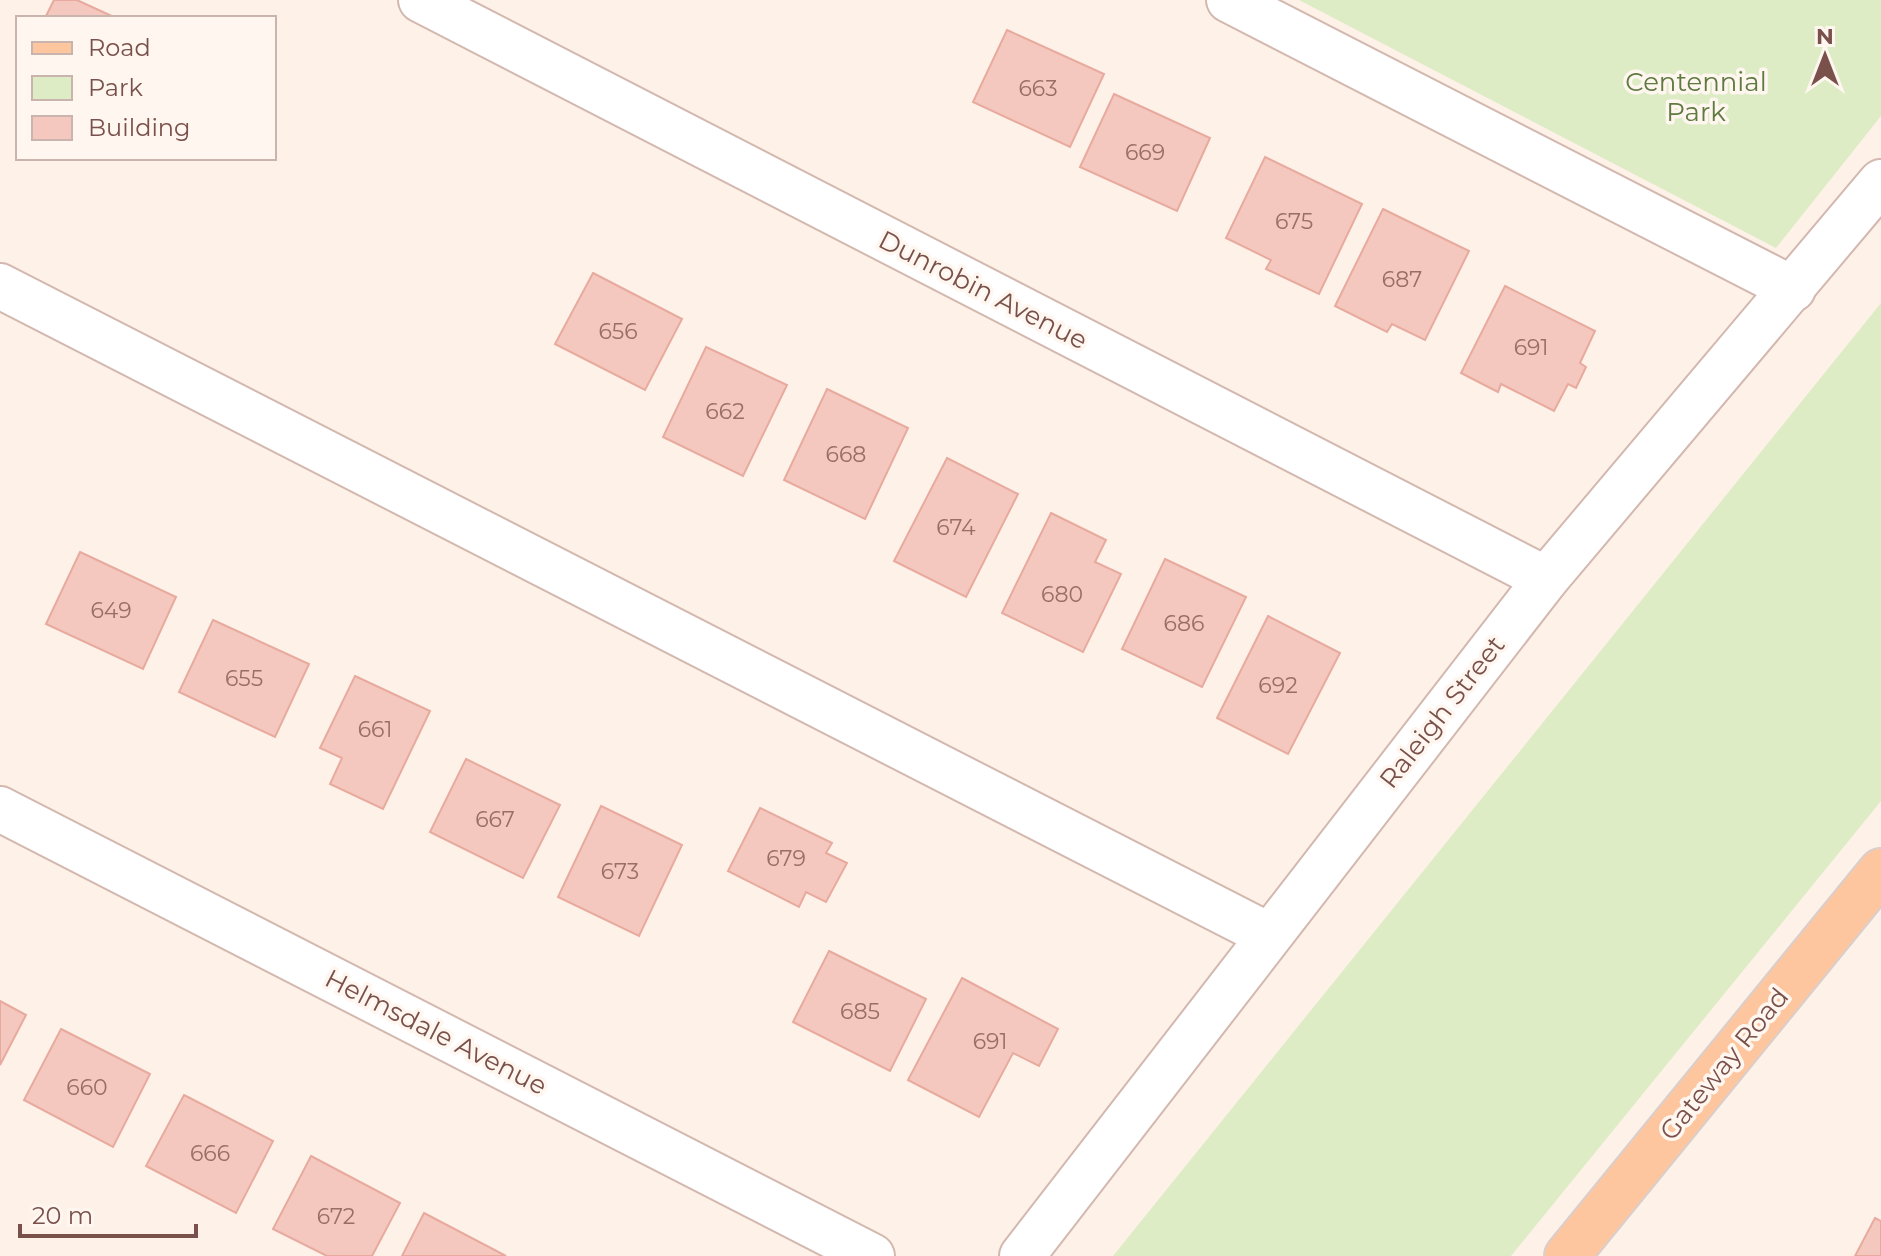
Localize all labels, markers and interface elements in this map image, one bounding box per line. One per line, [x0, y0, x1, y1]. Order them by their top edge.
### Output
legend [16, 16, 276, 160]
north arrow [1785, 16, 1865, 96]
text: N [1816, 23, 1834, 50]
text: Road [88, 33, 151, 62]
park label: Centennial Park [1625, 66, 1767, 128]
text: Park [88, 73, 143, 102]
house number: 663 [1018, 75, 1058, 102]
text: Building [88, 113, 191, 142]
house number: 669 [1125, 139, 1165, 166]
house number: 675 [1275, 208, 1313, 235]
street label: Dunrobin Avenue [873, 224, 1093, 356]
house number: 687 [1382, 266, 1422, 293]
house number: 656 [598, 318, 638, 345]
house number: 691 [1514, 334, 1548, 361]
house number: 662 [705, 398, 745, 425]
house number: 668 [826, 441, 866, 468]
house number: 674 [936, 514, 976, 541]
house number: 680 [1041, 581, 1083, 608]
house number: 649 [90, 597, 132, 624]
house number: 686 [1164, 610, 1204, 637]
street label: Raleigh Street [1373, 629, 1511, 795]
house number: 655 [225, 665, 263, 692]
house number: 692 [1258, 672, 1298, 699]
house number: 661 [358, 716, 392, 743]
house number: 667 [475, 806, 515, 833]
house number: 679 [766, 845, 806, 872]
house number: 673 [601, 858, 639, 885]
street label: Helmsdale Avenue [320, 962, 552, 1102]
street label: Gateway Road [1653, 981, 1795, 1147]
house number: 685 [840, 998, 880, 1025]
house number: 691 [973, 1028, 1007, 1055]
house number: 660 [66, 1074, 108, 1101]
house number: 666 [190, 1140, 230, 1167]
scale bar [20, 1188, 196, 1238]
text: 20 m [32, 1201, 93, 1230]
house number: 672 [317, 1203, 355, 1230]

